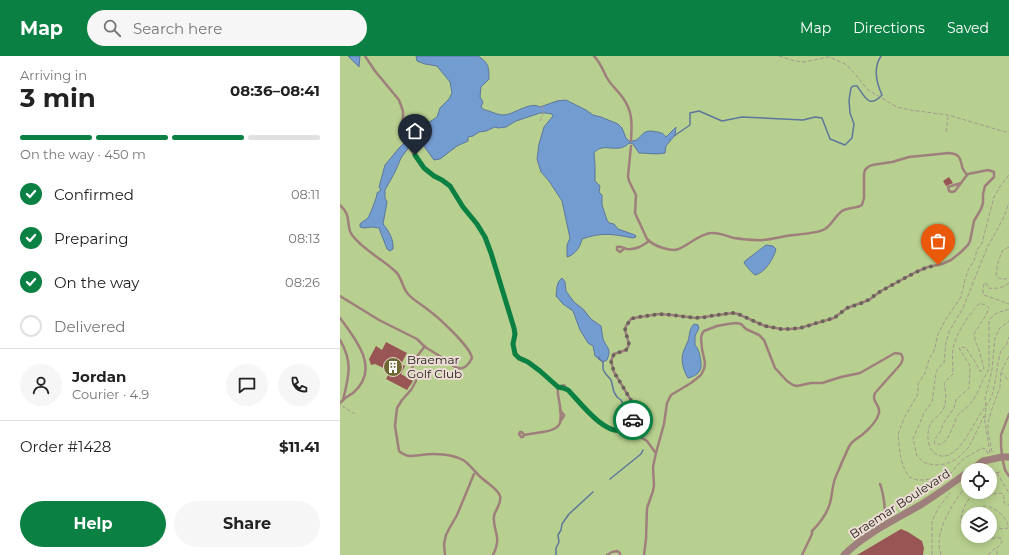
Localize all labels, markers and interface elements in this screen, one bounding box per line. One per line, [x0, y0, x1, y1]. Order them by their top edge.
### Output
search box [87, 10, 367, 46]
text: Map [20, 17, 63, 40]
icon: search [101, 17, 123, 39]
text: Search here [133, 19, 222, 38]
text: Map [800, 19, 831, 37]
text: Directions [853, 19, 925, 37]
text: Saved [947, 19, 989, 37]
text: Arriving in [20, 67, 87, 83]
text: 08:36–08:41 [230, 81, 320, 100]
text: 3 min [20, 82, 96, 114]
pin [398, 114, 432, 155]
icon: home [404, 120, 426, 142]
text: On the way · 450 m [20, 146, 146, 162]
icon: check [20, 183, 42, 205]
text: Confirmed [54, 185, 134, 204]
text: 08:11 [291, 186, 320, 202]
pin [921, 224, 955, 265]
icon: check [20, 227, 42, 249]
text: Preparing [54, 229, 129, 248]
text: 08:13 [288, 230, 320, 246]
icon: bag [927, 230, 949, 252]
icon: check [20, 271, 42, 293]
text: On the way [54, 273, 139, 292]
text: 08:26 [285, 274, 320, 290]
text: Delivered [54, 317, 126, 336]
place label: Braemar Golf Club [407, 352, 462, 381]
building icon: Braemar Golf Club [382, 356, 404, 378]
button: person [20, 364, 62, 406]
button: chat [226, 364, 268, 406]
button: phone [278, 364, 320, 406]
text: Jordan [72, 367, 126, 386]
text: Courier · 4.9 [72, 386, 149, 402]
courier [613, 400, 653, 440]
icon: car [622, 409, 644, 431]
text: Order #1428 [20, 437, 111, 456]
text: $11.41 [279, 437, 320, 456]
map controls [961, 463, 997, 543]
button: locate [961, 463, 997, 499]
street label: Braemar Boulevard [847, 466, 953, 542]
button: Help [20, 501, 166, 547]
button: Share [174, 501, 320, 547]
button: layers [961, 507, 997, 543]

